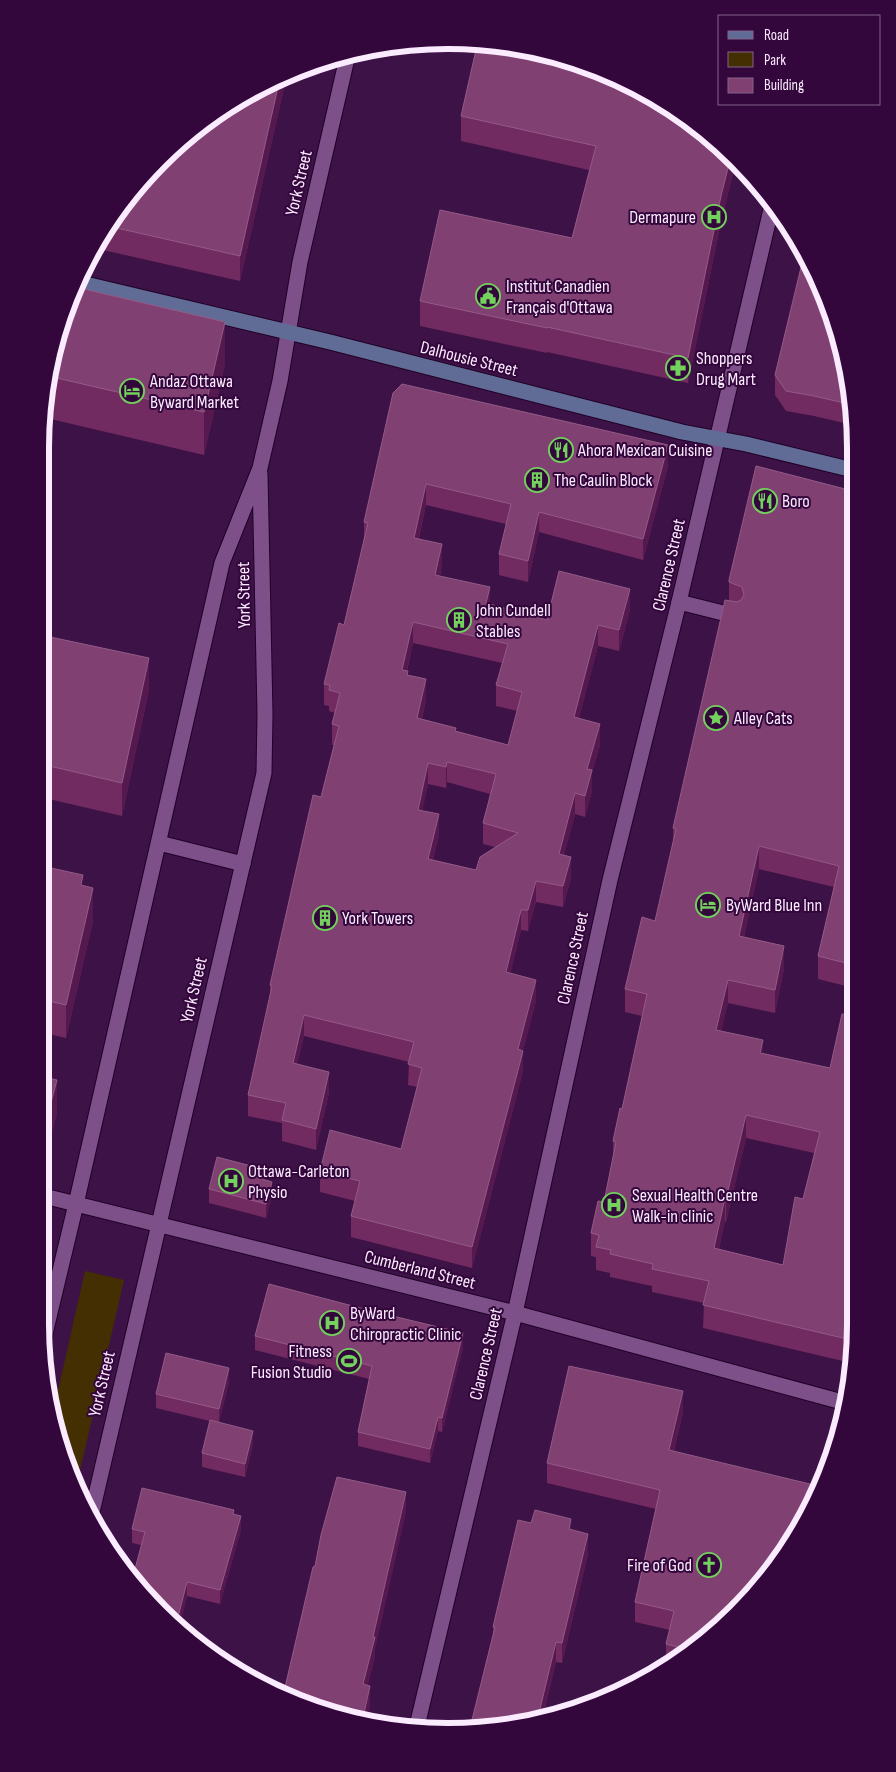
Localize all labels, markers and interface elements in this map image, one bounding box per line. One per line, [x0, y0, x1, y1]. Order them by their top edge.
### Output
legend [718, 15, 881, 105]
text: Road [764, 26, 789, 45]
text: Park [764, 51, 786, 70]
text: Building [764, 76, 804, 95]
street label: York Street [281, 148, 317, 218]
hospital icon: Dermapure [701, 204, 727, 230]
place label: Dermapure [629, 207, 696, 228]
place label: Institut Canadien Français d'Ottawa [506, 276, 613, 318]
public building icon: Institut Canadien Français d'Ottawa [475, 283, 501, 309]
street label: Dalhousie Street [418, 337, 520, 381]
place label: Shoppers Drug Mart [696, 348, 757, 390]
pharmacy icon: Shoppers Drug Mart [665, 355, 691, 381]
place label: Andaz Ottawa Byward Market [149, 371, 239, 413]
hotel icon: Andaz Ottawa Byward Market [119, 378, 145, 404]
restaurant icon: Ahora Mexican Cuisine [548, 437, 574, 463]
place label: Ahora Mexican Cuisine [577, 440, 712, 461]
building icon: The Caulin Block [524, 467, 550, 493]
place label: The Caulin Block [554, 470, 652, 491]
restaurant icon: Boro [752, 488, 778, 514]
place label: Boro [782, 491, 810, 512]
street label: Clarence Street [648, 516, 690, 613]
street label: York Street [233, 561, 255, 629]
place label: John Cundell Stables [475, 600, 551, 642]
building icon: John Cundell Stables [446, 607, 472, 633]
place icon: Alley Cats [703, 705, 729, 731]
place label: Alley Cats [733, 708, 793, 729]
hotel icon: ByWard Blue Inn [695, 892, 721, 918]
place label: ByWard Blue Inn [726, 895, 822, 916]
building icon: York Towers [312, 905, 338, 931]
place label: York Towers [342, 908, 413, 929]
street label: Clarence Street [553, 909, 593, 1006]
street label: York Street [176, 955, 212, 1025]
place label: Ottawa-Carleton Physio [248, 1161, 350, 1203]
hospital icon: Ottawa-Carleton Physio [218, 1168, 244, 1194]
place label: Sexual Health Centre Walk-in clinic [632, 1185, 758, 1227]
hospital icon: Sexual Health Centre Walk-in clinic [601, 1192, 627, 1218]
street label: Cumberland Street [362, 1246, 478, 1294]
place label: ByWard Chiropractic Clinic [350, 1303, 461, 1345]
street label: Clarence Street [465, 1305, 507, 1402]
hospital icon: ByWard Chiropractic Clinic [319, 1310, 345, 1336]
place label: Fitness Fusion Studio [251, 1341, 332, 1383]
sports icon: Fitness Fusion Studio [336, 1348, 362, 1374]
street label: York Street [84, 1349, 120, 1419]
church icon: Fire of God [696, 1552, 722, 1578]
place label: Fire of God [627, 1555, 692, 1576]

